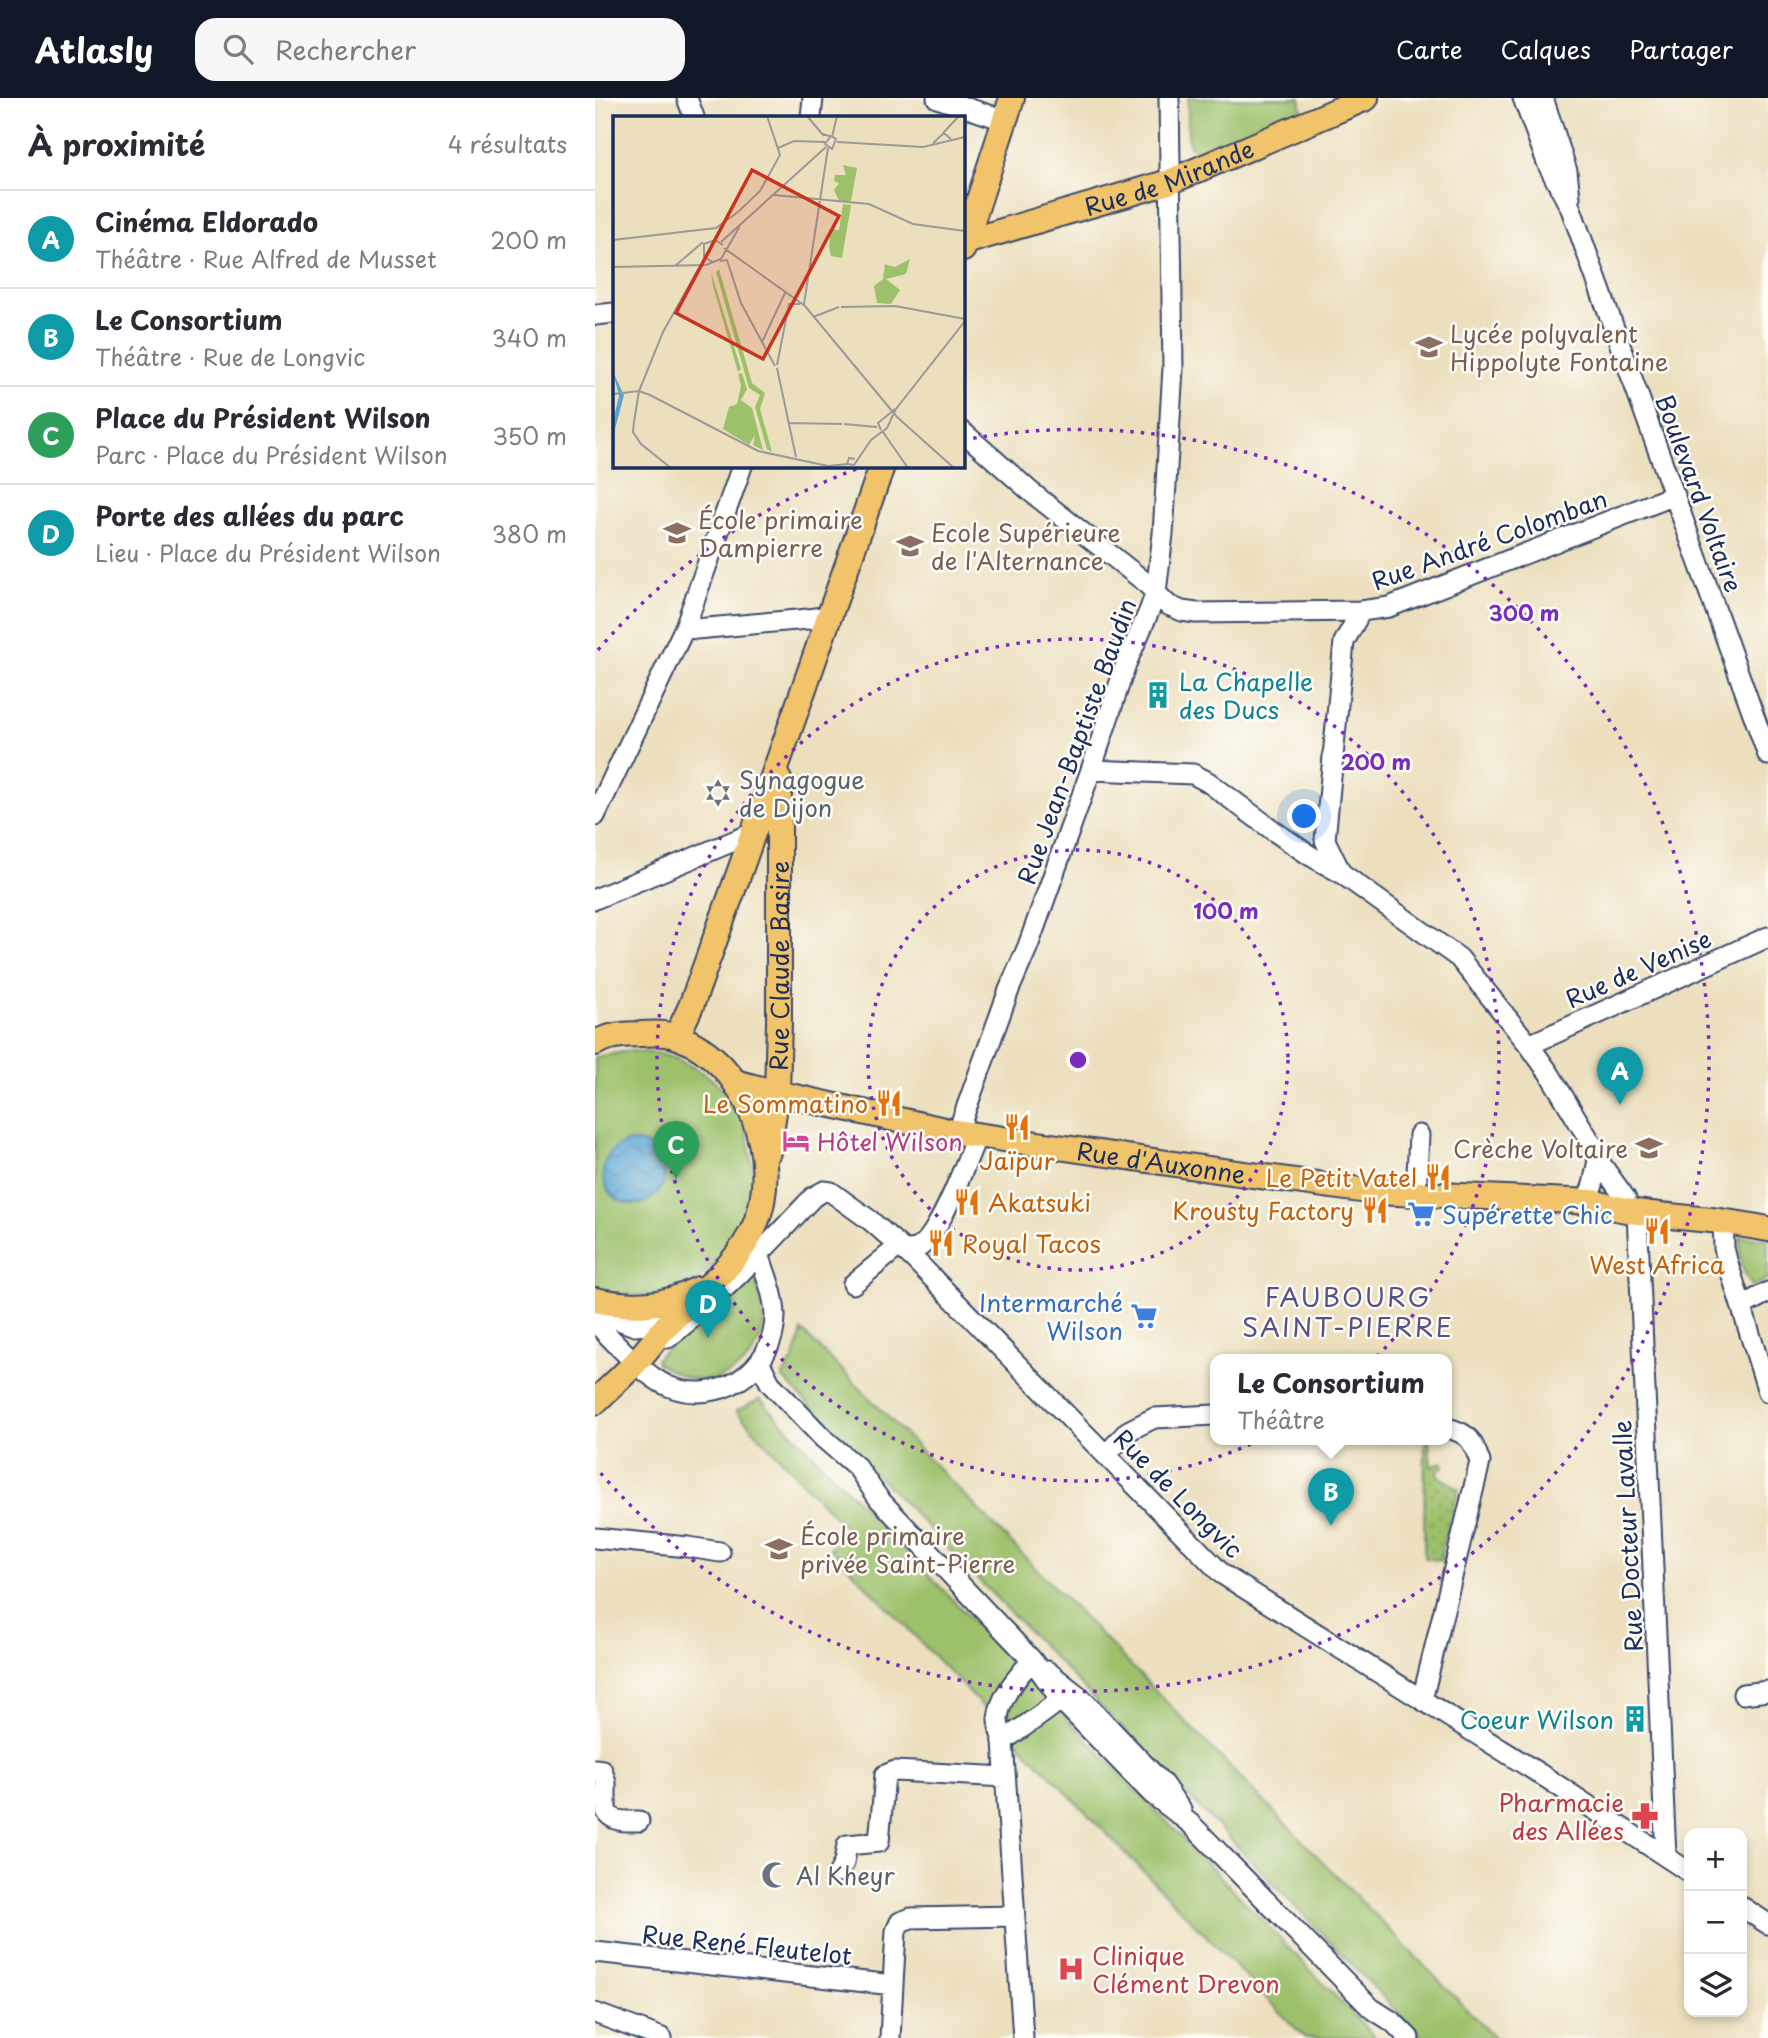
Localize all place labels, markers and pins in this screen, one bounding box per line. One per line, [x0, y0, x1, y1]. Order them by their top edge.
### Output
place label: Lycée polyvalent Hippolyte Fontaine [1450, 315, 1668, 379]
school or university icon: Lycée polyvalent Hippolyte Fontaine [1414, 332, 1444, 362]
place label: École primaire Dampierre [698, 501, 863, 565]
place label: Ecole Supérieure de l'Alternance [931, 514, 1121, 578]
school or university icon: École primaire Dampierre [662, 518, 692, 548]
school or university icon: Ecole Supérieure de l'Alternance [895, 531, 925, 561]
place label: La Chapelle des Ducs [1179, 663, 1313, 727]
building icon: La Chapelle des Ducs [1143, 680, 1173, 710]
place label: Synagogue de Dijon [739, 761, 865, 825]
synagogue icon: Synagogue de Dijon [703, 778, 733, 808]
pin: A [1597, 1047, 1643, 1105]
centre of rings [1066, 1048, 1090, 1072]
place label: Le Sommatino [703, 1085, 868, 1121]
restaurant icon: Le Sommatino [874, 1088, 904, 1118]
restaurant icon: Jaïpur [1002, 1112, 1032, 1142]
pin: C [653, 1121, 699, 1179]
place label: Hôtel Wilson [817, 1123, 963, 1159]
hotel icon: Hôtel Wilson [781, 1126, 811, 1156]
place label: Crèche Voltaire [1453, 1130, 1628, 1166]
school or university icon: Crèche Voltaire [1634, 1133, 1664, 1163]
place label: Jaïpur [980, 1142, 1055, 1178]
place label: Le Petit Vatel [1266, 1159, 1417, 1195]
restaurant icon: Le Petit Vatel [1423, 1162, 1453, 1192]
place label: Akatsuki [988, 1184, 1091, 1220]
restaurant icon: Akatsuki [952, 1187, 982, 1217]
place label: Krousty Factory [1172, 1192, 1354, 1228]
restaurant icon: Krousty Factory [1360, 1195, 1390, 1225]
place label: Supérette Chic [1442, 1196, 1613, 1232]
supermarket icon: Supérette Chic [1406, 1199, 1436, 1229]
restaurant icon: West Africa [1642, 1216, 1672, 1246]
place label: Royal Tacos [962, 1225, 1101, 1261]
restaurant icon: Royal Tacos [926, 1228, 956, 1258]
place label: West Africa [1589, 1246, 1725, 1282]
pin: D [685, 1280, 731, 1338]
place label: Intermarché Wilson [979, 1284, 1123, 1348]
supermarket icon: Intermarché Wilson [1129, 1301, 1159, 1331]
pin: B [1308, 1468, 1354, 1526]
place label: École primaire privée Saint-Pierre [800, 1517, 1015, 1581]
school or university icon: École primaire privée Saint-Pierre [764, 1534, 794, 1564]
place label: Coeur Wilson [1460, 1701, 1614, 1737]
building icon: Coeur Wilson [1620, 1704, 1650, 1734]
place label: Pharmacie des Allées [1498, 1784, 1624, 1848]
pharmacy icon: Pharmacie des Allées [1630, 1801, 1660, 1831]
place label: Al Kheyr [796, 1857, 896, 1893]
mosque icon: Al Kheyr [760, 1860, 790, 1890]
place label: Clinique Clément Drevon [1092, 1937, 1280, 2001]
hospital icon: Clinique Clément Drevon [1056, 1954, 1086, 1984]

